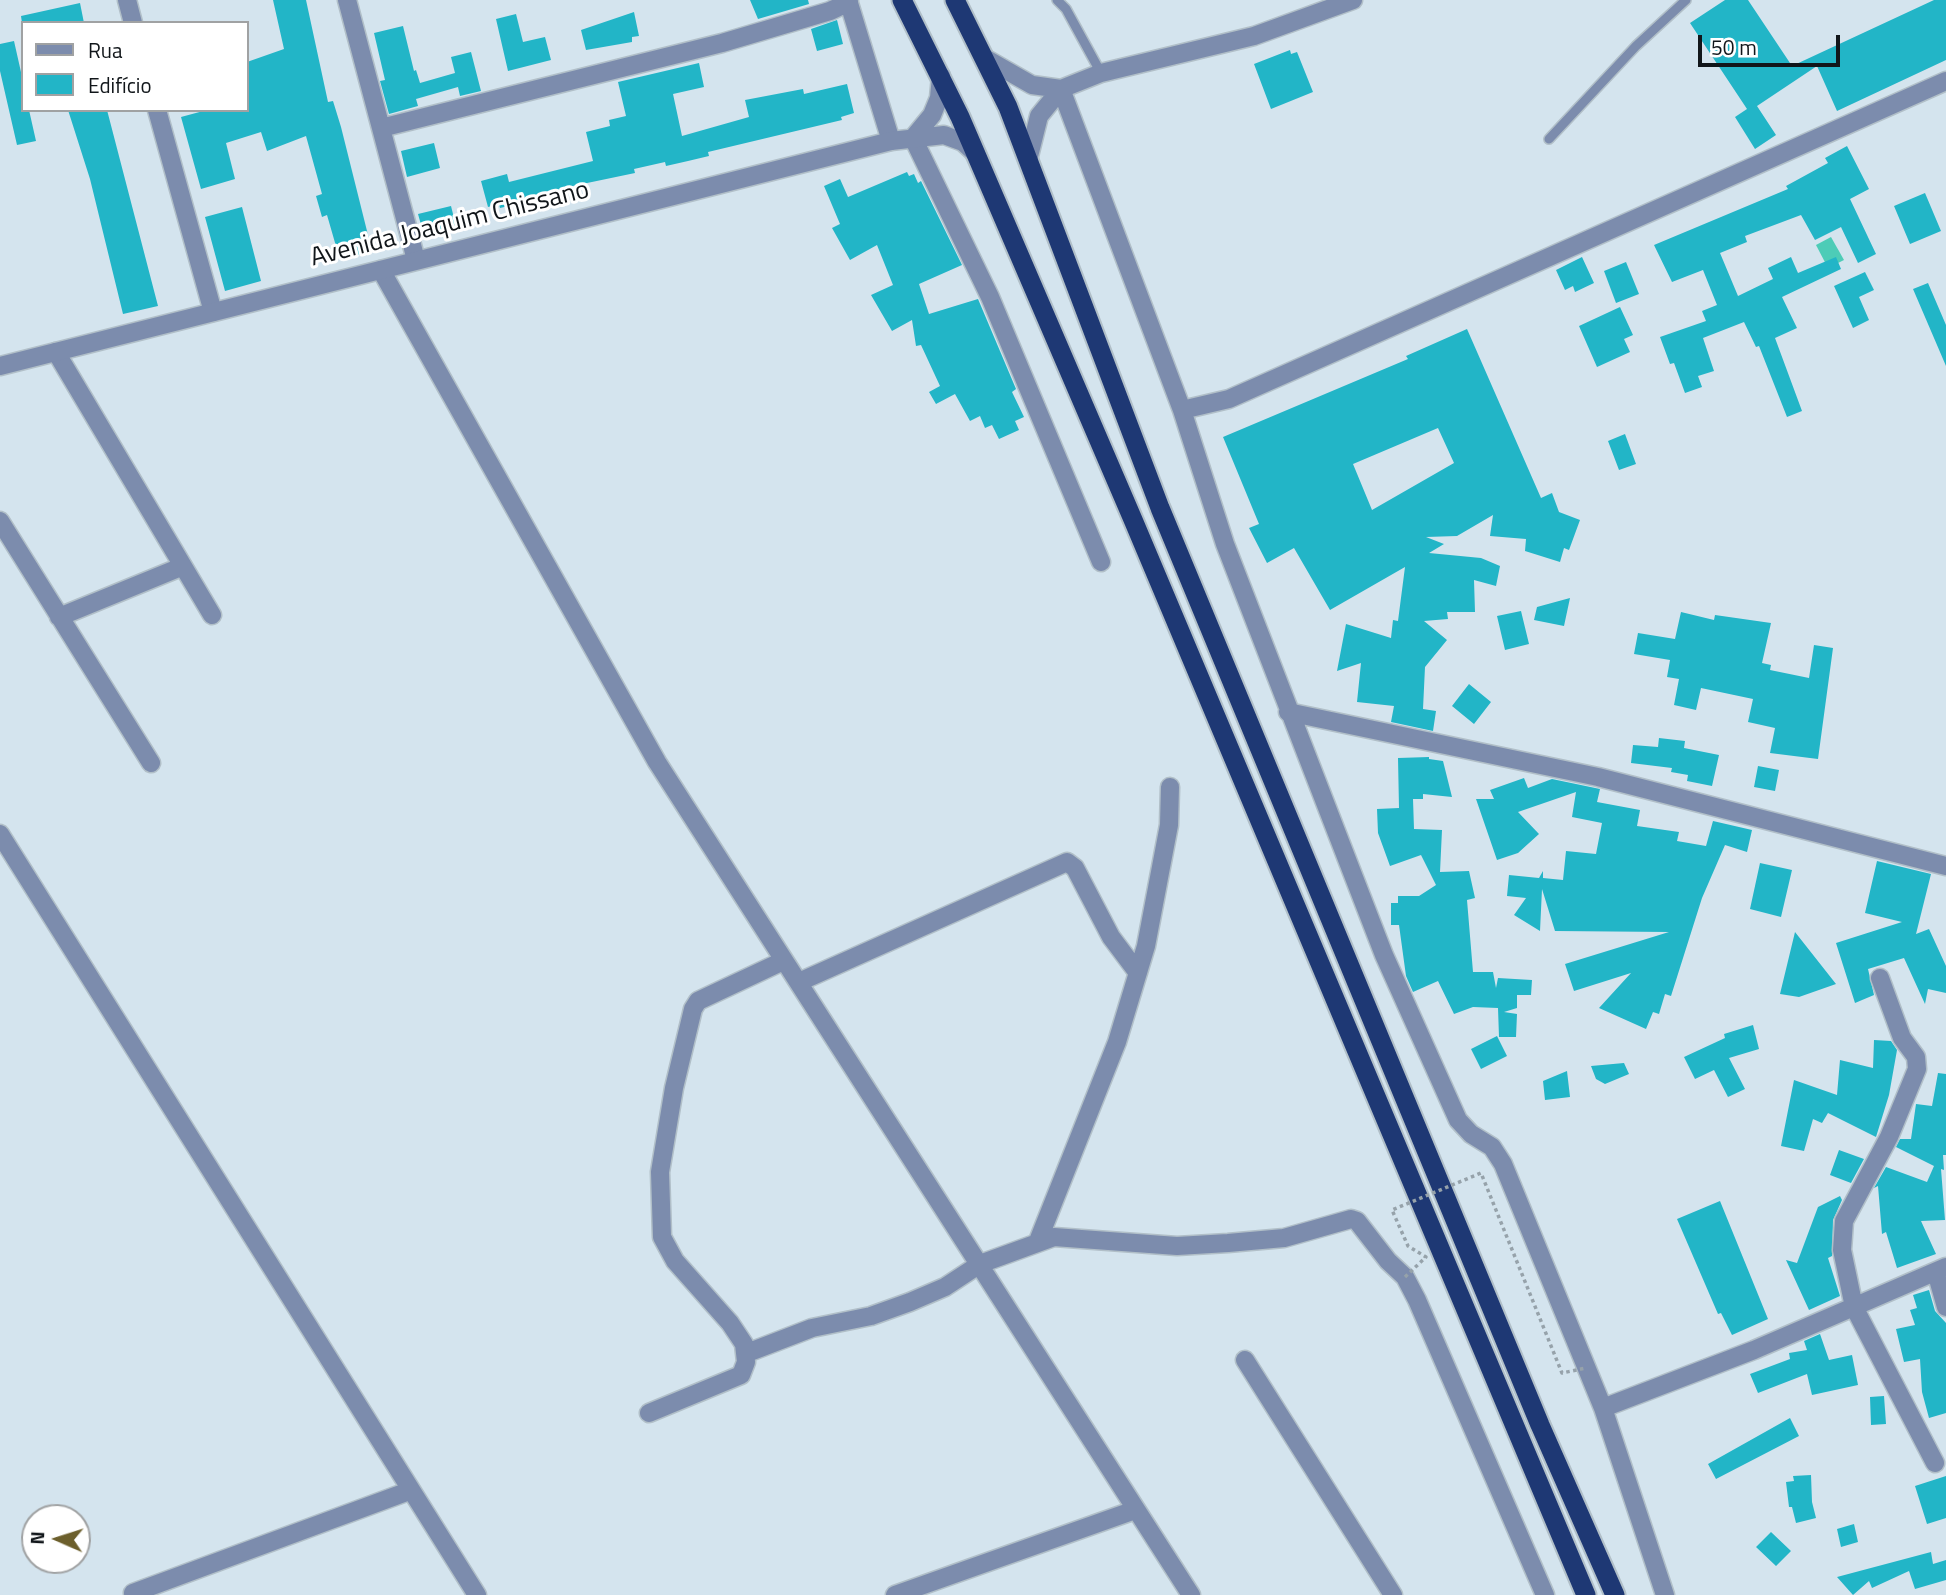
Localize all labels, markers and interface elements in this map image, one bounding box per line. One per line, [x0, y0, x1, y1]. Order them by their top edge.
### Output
legend [21, 21, 248, 112]
scale bar [1701, 21, 1843, 65]
text: 50 m [1711, 31, 1757, 63]
text: Rua [88, 34, 123, 66]
text: Edifício [88, 69, 152, 101]
street label: Avenida Joaquim Chissano [307, 175, 593, 275]
north arrow [21, 1504, 91, 1574]
text: N [22, 1531, 51, 1545]

